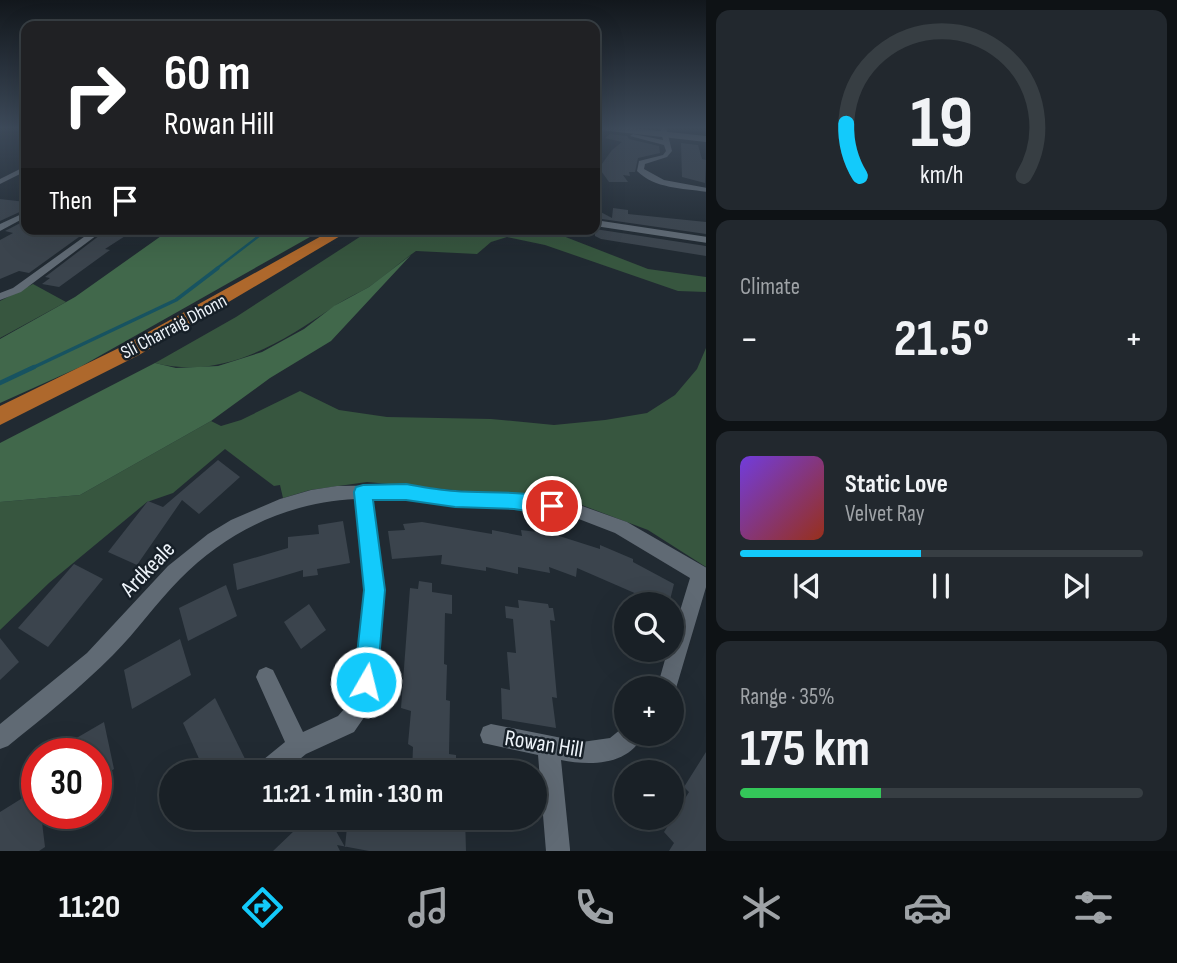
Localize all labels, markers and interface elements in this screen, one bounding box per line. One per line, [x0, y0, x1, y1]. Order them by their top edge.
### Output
text: 60 m [164, 45, 251, 104]
icon: right [49, 49, 140, 140]
text: 19 [910, 81, 973, 169]
text: Rowan Hill [164, 105, 274, 144]
text: km/h [920, 160, 963, 191]
icon: arrive [106, 182, 144, 220]
text: Then [49, 186, 92, 217]
text: Climate [740, 273, 800, 301]
street label: Sli Charraig Dhonn [117, 289, 231, 365]
text: 21.5° [894, 308, 989, 371]
text: − [740, 317, 759, 362]
text: + [1124, 317, 1143, 362]
text: Static Love [845, 469, 948, 500]
pin [522, 476, 582, 536]
icon: arrive [533, 487, 571, 525]
text: Velvet Ray [845, 500, 925, 528]
street label: Ardkeale [114, 535, 181, 603]
icon: previous [788, 567, 826, 605]
icon: pause [922, 567, 960, 605]
icon: next [1057, 567, 1095, 605]
map controls [614, 592, 684, 830]
button: search [614, 592, 684, 662]
position arrow [329, 645, 403, 719]
button: + [614, 676, 684, 746]
text: Range · 35% [740, 683, 835, 711]
text: 175 km [740, 718, 870, 781]
street label: Rowan Hill [503, 724, 585, 764]
speed limit sign: 30 [21, 738, 112, 829]
button: − [614, 760, 684, 830]
text: 11:21 · 1 min · 130 m [263, 779, 443, 810]
icon: directions [238, 883, 287, 932]
icon: music [404, 883, 453, 932]
icon: phone [570, 883, 619, 932]
icon: climate [737, 883, 786, 932]
icon: car [903, 883, 952, 932]
icon: filters [1069, 883, 1118, 932]
text: 11:20 [59, 888, 120, 927]

